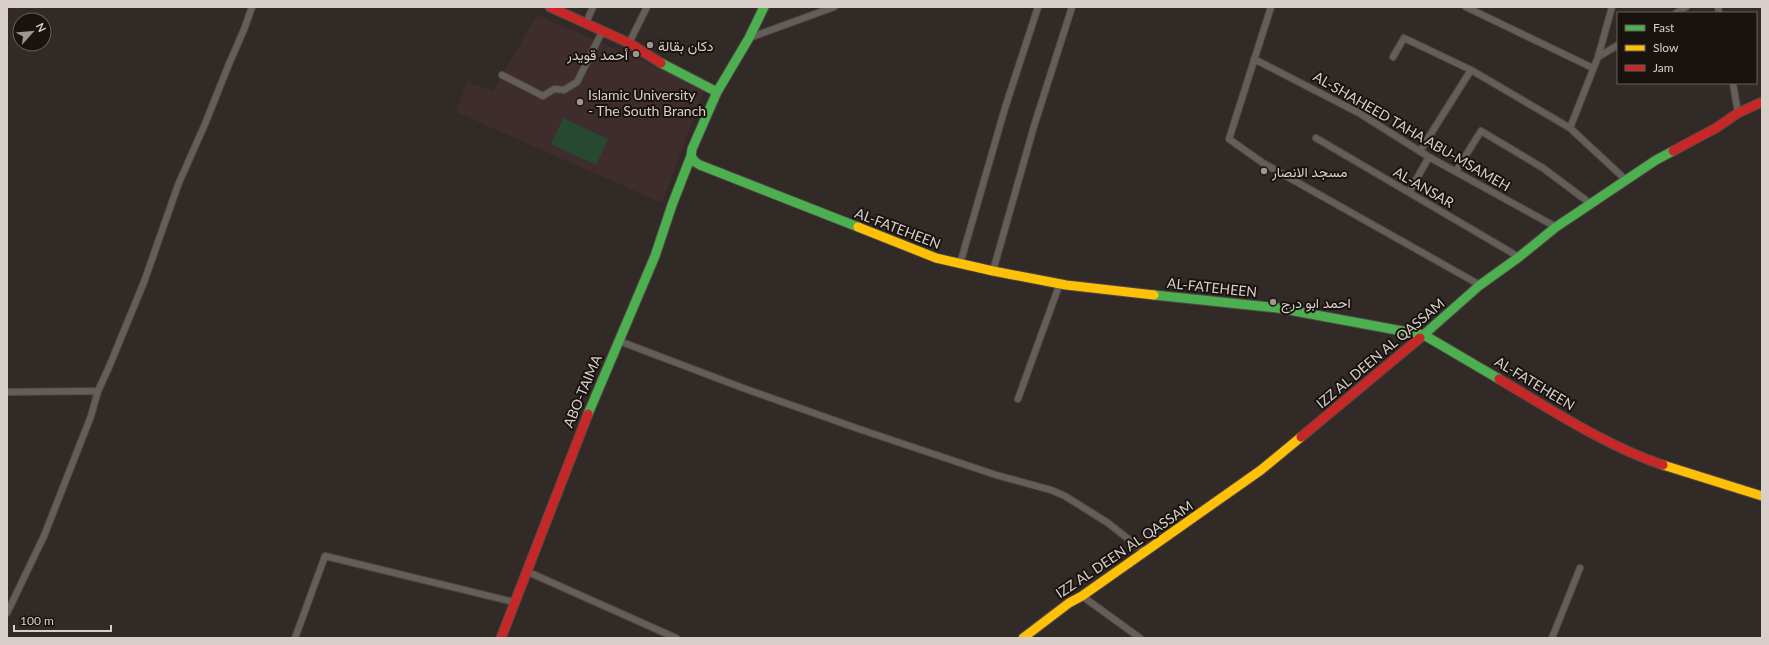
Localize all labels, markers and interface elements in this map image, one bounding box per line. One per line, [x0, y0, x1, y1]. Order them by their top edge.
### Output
north arrow [12, 12, 52, 52]
legend [1617, 12, 1757, 84]
text: Fast [1653, 20, 1675, 35]
text: N [34, 21, 49, 34]
place label: دكان بقالة [658, 37, 714, 55]
marker: دكان بقالة [645, 40, 655, 50]
text: Slow [1653, 40, 1679, 55]
place label: أحمد قويدر [566, 46, 628, 64]
marker: أحمد قويدر [631, 49, 641, 59]
text: Jam [1653, 60, 1674, 75]
street label: AL-SHAHEED TAHA ABU-MSAMEH [1311, 67, 1513, 195]
place label: Islamic University - The South Branch [588, 86, 706, 119]
marker: Islamic University - The South Branch [575, 97, 585, 107]
place label: مسجد الانصار [1271, 163, 1348, 181]
street label: AL-ANSAR [1391, 163, 1457, 211]
marker: مسجد الانصار [1259, 166, 1269, 176]
street label: AL-FATEHEEN [853, 204, 943, 252]
street label: AL-FATEHEEN [1166, 274, 1258, 300]
place label: احمد ابو درج [1281, 294, 1351, 314]
street label: IZZ AL DEEN AL QASSAM [1312, 294, 1448, 412]
marker: احمد ابو درج [1268, 297, 1278, 307]
street label: ABO-TAIMA [559, 352, 605, 430]
street label: AL-FATEHEEN [1492, 352, 1578, 414]
street label: IZZ AL DEEN AL QASSAM [1052, 497, 1196, 601]
scale bar [14, 607, 111, 633]
text: 100 m [20, 613, 54, 628]

